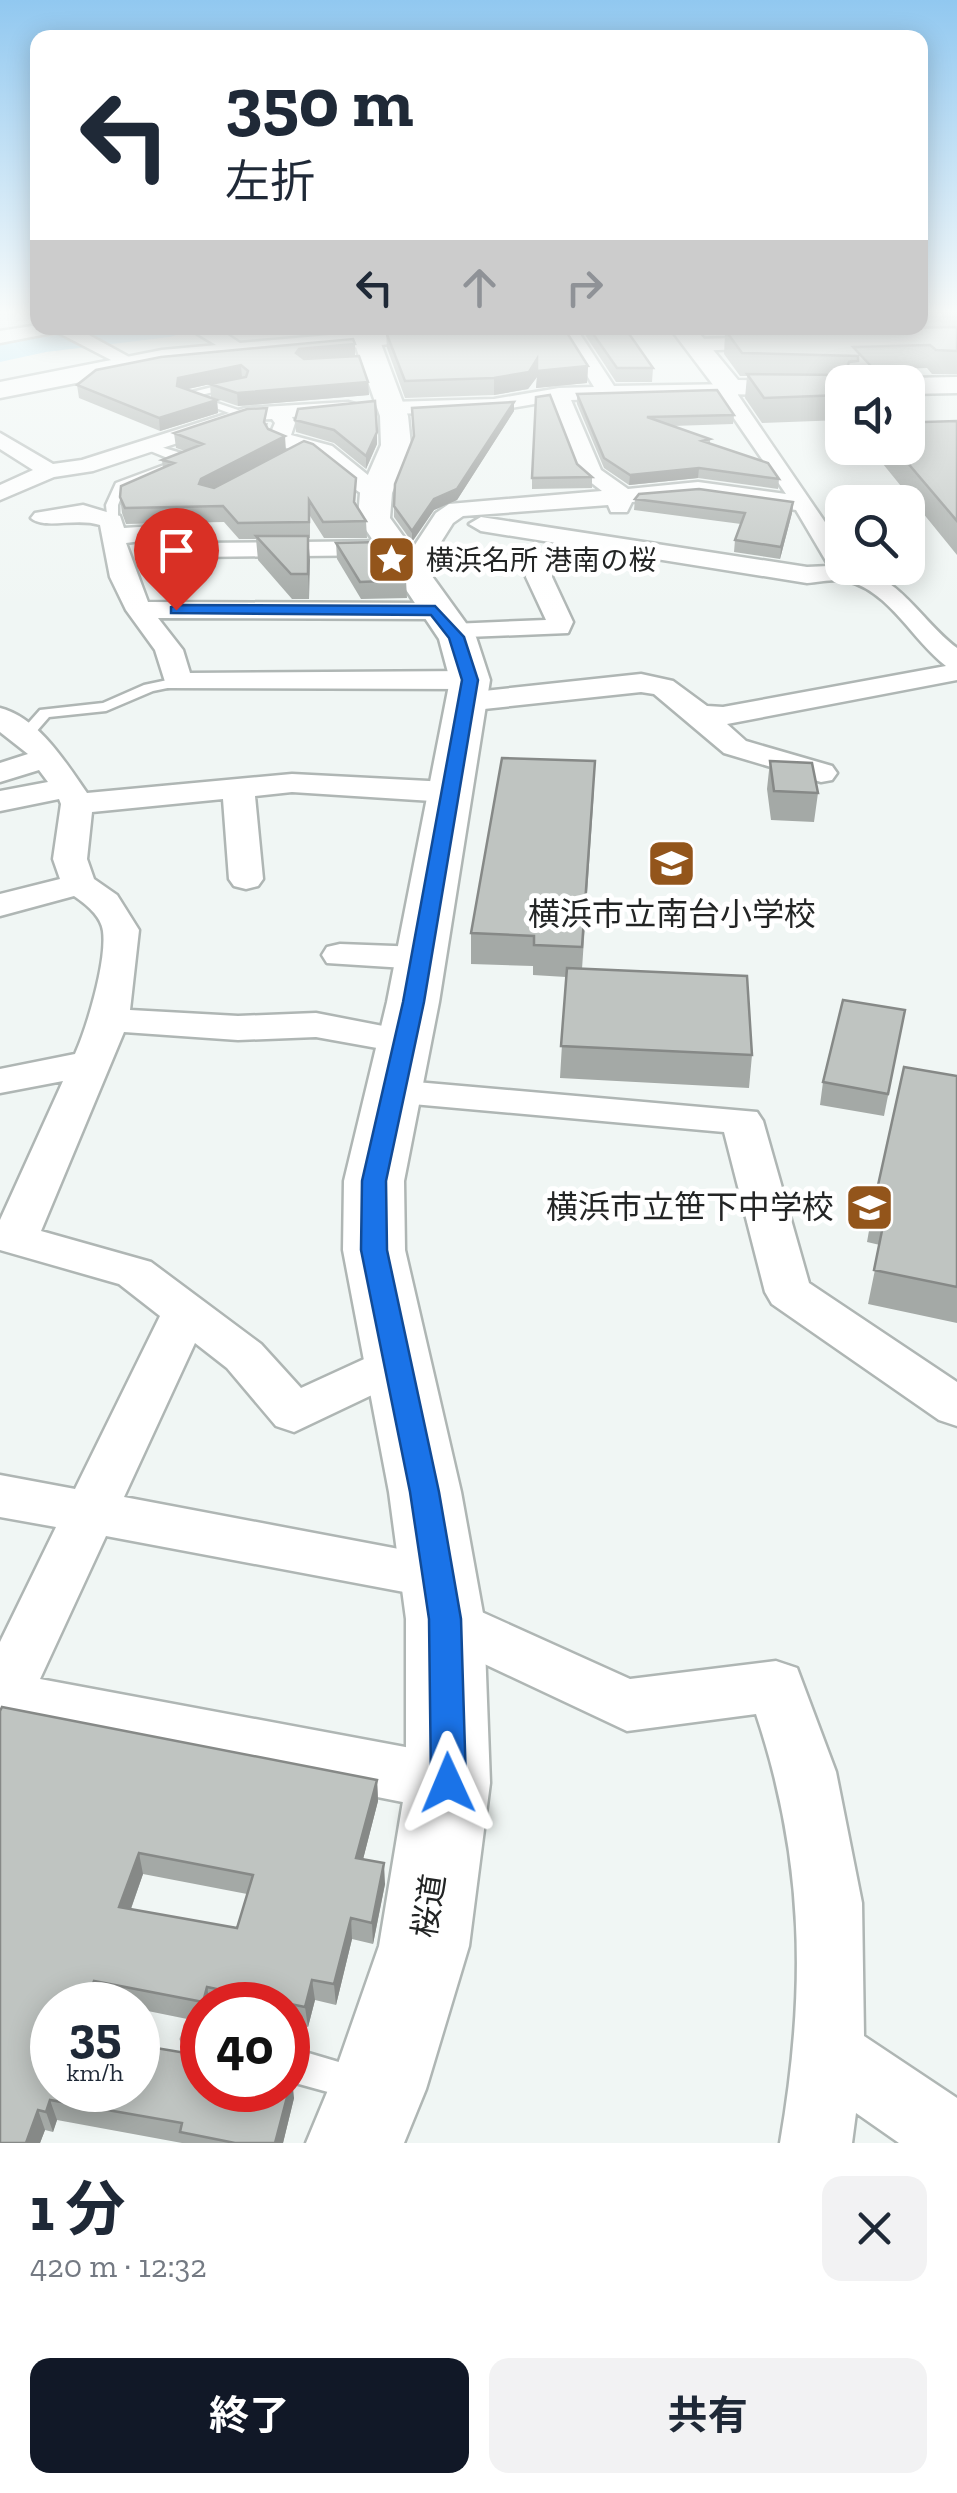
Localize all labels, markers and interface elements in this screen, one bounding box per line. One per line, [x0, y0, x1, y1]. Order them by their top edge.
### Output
text: 350 m [225, 60, 414, 144]
icon: left [60, 70, 190, 200]
text: 左折 [225, 155, 315, 209]
icon: left [347, 260, 402, 315]
icon: ahead [452, 260, 507, 315]
icon: right [557, 260, 612, 315]
map controls [825, 365, 925, 585]
button: sound [825, 365, 925, 465]
button: search [825, 485, 925, 585]
pin [134, 508, 219, 611]
icon: arrive [149, 523, 204, 578]
place icon: 横浜名所 港南の桜 [365, 534, 417, 586]
place label: 横浜名所 港南の桜 [426, 544, 656, 577]
school or university icon: 横浜市立南台小学校 [646, 838, 698, 890]
place label: 横浜市立南台小学校 [528, 895, 816, 933]
school or university icon: 横浜市立笹下中学校 [843, 1181, 895, 1233]
place label: 横浜市立笹下中学校 [546, 1188, 834, 1226]
position arrow [396, 1731, 500, 1835]
street label: 桜道 [405, 1871, 453, 1941]
speed limit sign: 40 [180, 1982, 310, 2112]
text: 35 [69, 2005, 121, 2065]
text: km/h [66, 2057, 124, 2087]
text: 1 分 [30, 2173, 125, 2245]
button: close [822, 2176, 927, 2281]
text: 420 m · 12:32 [30, 2247, 207, 2285]
button: 終了 [30, 2358, 469, 2473]
button: 共有 [489, 2358, 927, 2473]

